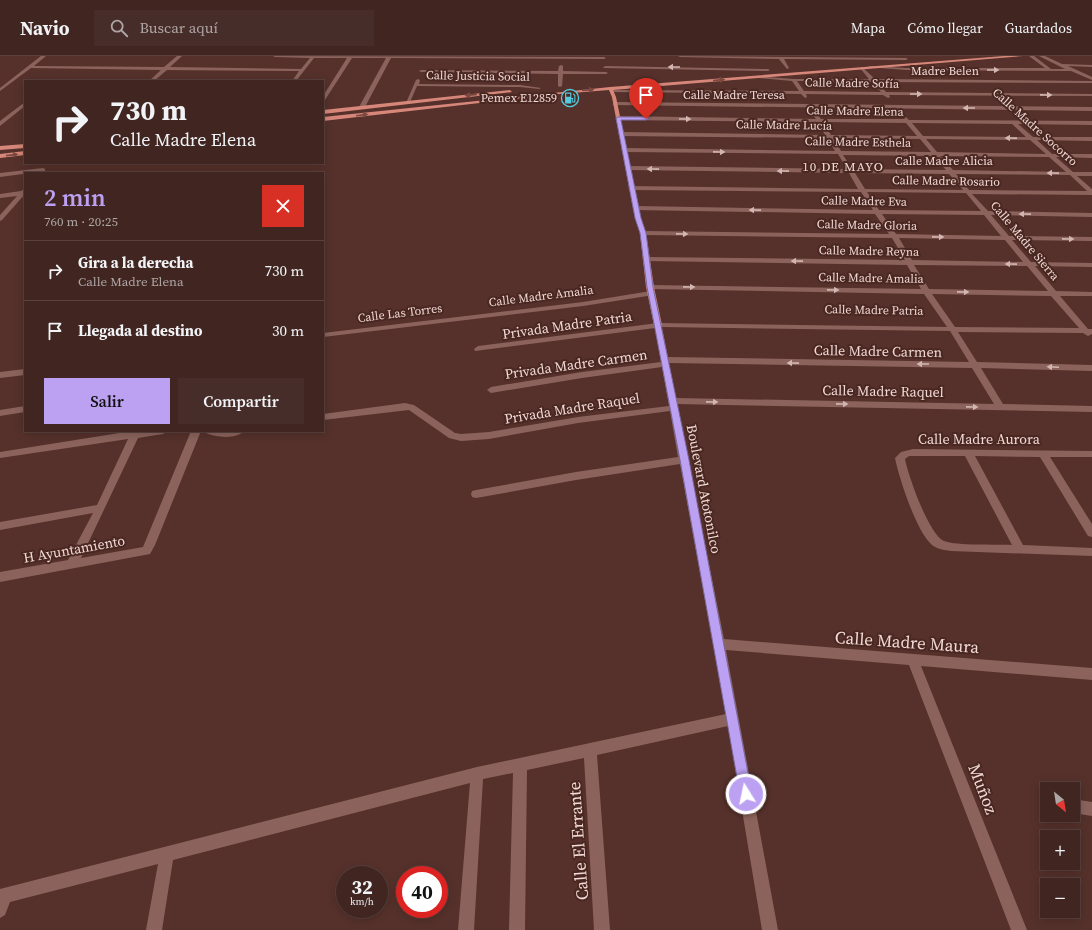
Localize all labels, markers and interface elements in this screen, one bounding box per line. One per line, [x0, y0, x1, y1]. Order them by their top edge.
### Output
search box [94, 10, 374, 46]
text: Navio [20, 15, 70, 41]
icon: search [108, 17, 130, 39]
text: Buscar aquí [140, 17, 218, 38]
text: Mapa [851, 18, 885, 38]
text: Cómo llegar [907, 18, 983, 38]
text: Guardados [1005, 18, 1072, 38]
street label: Madre Belen [911, 63, 979, 79]
one-way arrow [667, 64, 680, 70]
street label: Calle Justicia Social [426, 67, 530, 85]
one-way arrow [987, 67, 1000, 73]
street label: Calle Madre Sofía [805, 74, 900, 92]
one-way arrow [713, 76, 725, 83]
pin [629, 78, 663, 119]
icon: arrive [635, 84, 657, 106]
street label: Calle Madre Socorro [989, 85, 1081, 170]
one-way arrow [582, 87, 594, 94]
street label: Calle Madre Teresa [683, 87, 786, 103]
fuel station icon: Pemex E12859 [560, 88, 580, 108]
place label: Pemex E12859 [481, 90, 557, 106]
text: 730 m [110, 91, 187, 129]
one-way arrow [910, 91, 923, 97]
one-way arrow [465, 92, 477, 99]
one-way arrow [1040, 92, 1053, 98]
icon: right [44, 96, 96, 148]
street label: Calle Madre Elena [806, 102, 905, 120]
one-way arrow [962, 105, 975, 111]
one-way arrow [356, 112, 368, 118]
one-way arrow [679, 116, 692, 122]
street label: Calle Madre Lucía [736, 116, 833, 134]
text: Calle Madre Elena [110, 127, 256, 152]
street label: Calle Madre Esthela [805, 133, 912, 151]
one-way arrow [1004, 135, 1017, 141]
one-way arrow [713, 148, 725, 155]
one-way arrow [6, 152, 19, 158]
street label: Calle Madre Alicia [895, 153, 994, 169]
district label: 10 DE MAYO [802, 158, 884, 175]
one-way arrow [646, 166, 659, 172]
one-way arrow [776, 168, 789, 174]
one-way arrow [1046, 170, 1059, 176]
street label: Calle Madre Rosario [892, 172, 1000, 190]
text: 2 min [44, 181, 106, 214]
button: close [262, 185, 304, 227]
street label: Calle Madre Eva [821, 192, 908, 210]
street label: Calle Madre Sierra [987, 198, 1064, 285]
one-way arrow [748, 207, 761, 213]
one-way arrow [1018, 211, 1031, 217]
text: 760 m · 20:25 [44, 213, 118, 230]
street label: Calle Madre Gloria [817, 216, 918, 234]
one-way arrow [676, 231, 689, 237]
one-way arrow [932, 234, 945, 240]
one-way arrow [1062, 236, 1075, 242]
street label: Calle Madre Reyna [819, 242, 920, 260]
text: Gira a la derecha [78, 252, 193, 273]
one-way arrow [790, 258, 803, 264]
icon: right [44, 260, 66, 282]
text: 730 m [264, 260, 304, 281]
one-way arrow [1004, 261, 1017, 267]
street label: Calle Madre Amalia [818, 269, 925, 287]
text: Calle Madre Elena [78, 273, 184, 290]
street label: Calle Madre Amalia [488, 282, 595, 310]
one-way arrow [683, 284, 695, 291]
one-way arrow [827, 287, 840, 293]
one-way arrow [957, 289, 970, 295]
street label: Calle Las Torres [357, 300, 443, 326]
street label: Calle Madre Patria [824, 301, 925, 319]
street label: Privada Madre Patria [501, 306, 634, 344]
icon: arrive [44, 320, 66, 342]
text: Llegada al destino [78, 320, 203, 341]
text: 30 m [272, 320, 304, 341]
street label: Calle Madre Carmen [814, 340, 943, 362]
street label: Privada Madre Carmen [503, 344, 649, 384]
one-way arrow [786, 360, 799, 366]
one-way arrow [916, 361, 929, 367]
one-way arrow [1046, 364, 1059, 370]
button: Salir [44, 378, 170, 424]
button: Compartir [178, 378, 304, 424]
street label: Calle Madre Raquel [822, 380, 944, 402]
street label: Privada Madre Raquel [503, 387, 641, 429]
one-way arrow [706, 399, 719, 405]
one-way arrow [836, 401, 848, 408]
one-way arrow [966, 404, 979, 410]
street label: Boulevard Atotonilco [682, 423, 726, 556]
street label: Calle Madre Aurora [918, 429, 1041, 449]
street label: H Ayuntamiento [22, 530, 127, 568]
street label: Calle Madre Maura [834, 625, 980, 659]
street label: Muñoz [962, 760, 1004, 818]
position arrow [725, 773, 767, 815]
street label: Calle El Errante [562, 781, 594, 901]
north arrow [1040, 782, 1080, 822]
map controls [1040, 782, 1080, 918]
button: + [1040, 830, 1080, 870]
speed limit sign: 40 [396, 866, 448, 918]
text: 32 [351, 873, 373, 901]
button: − [1040, 878, 1080, 918]
text: km/h [350, 895, 374, 908]

